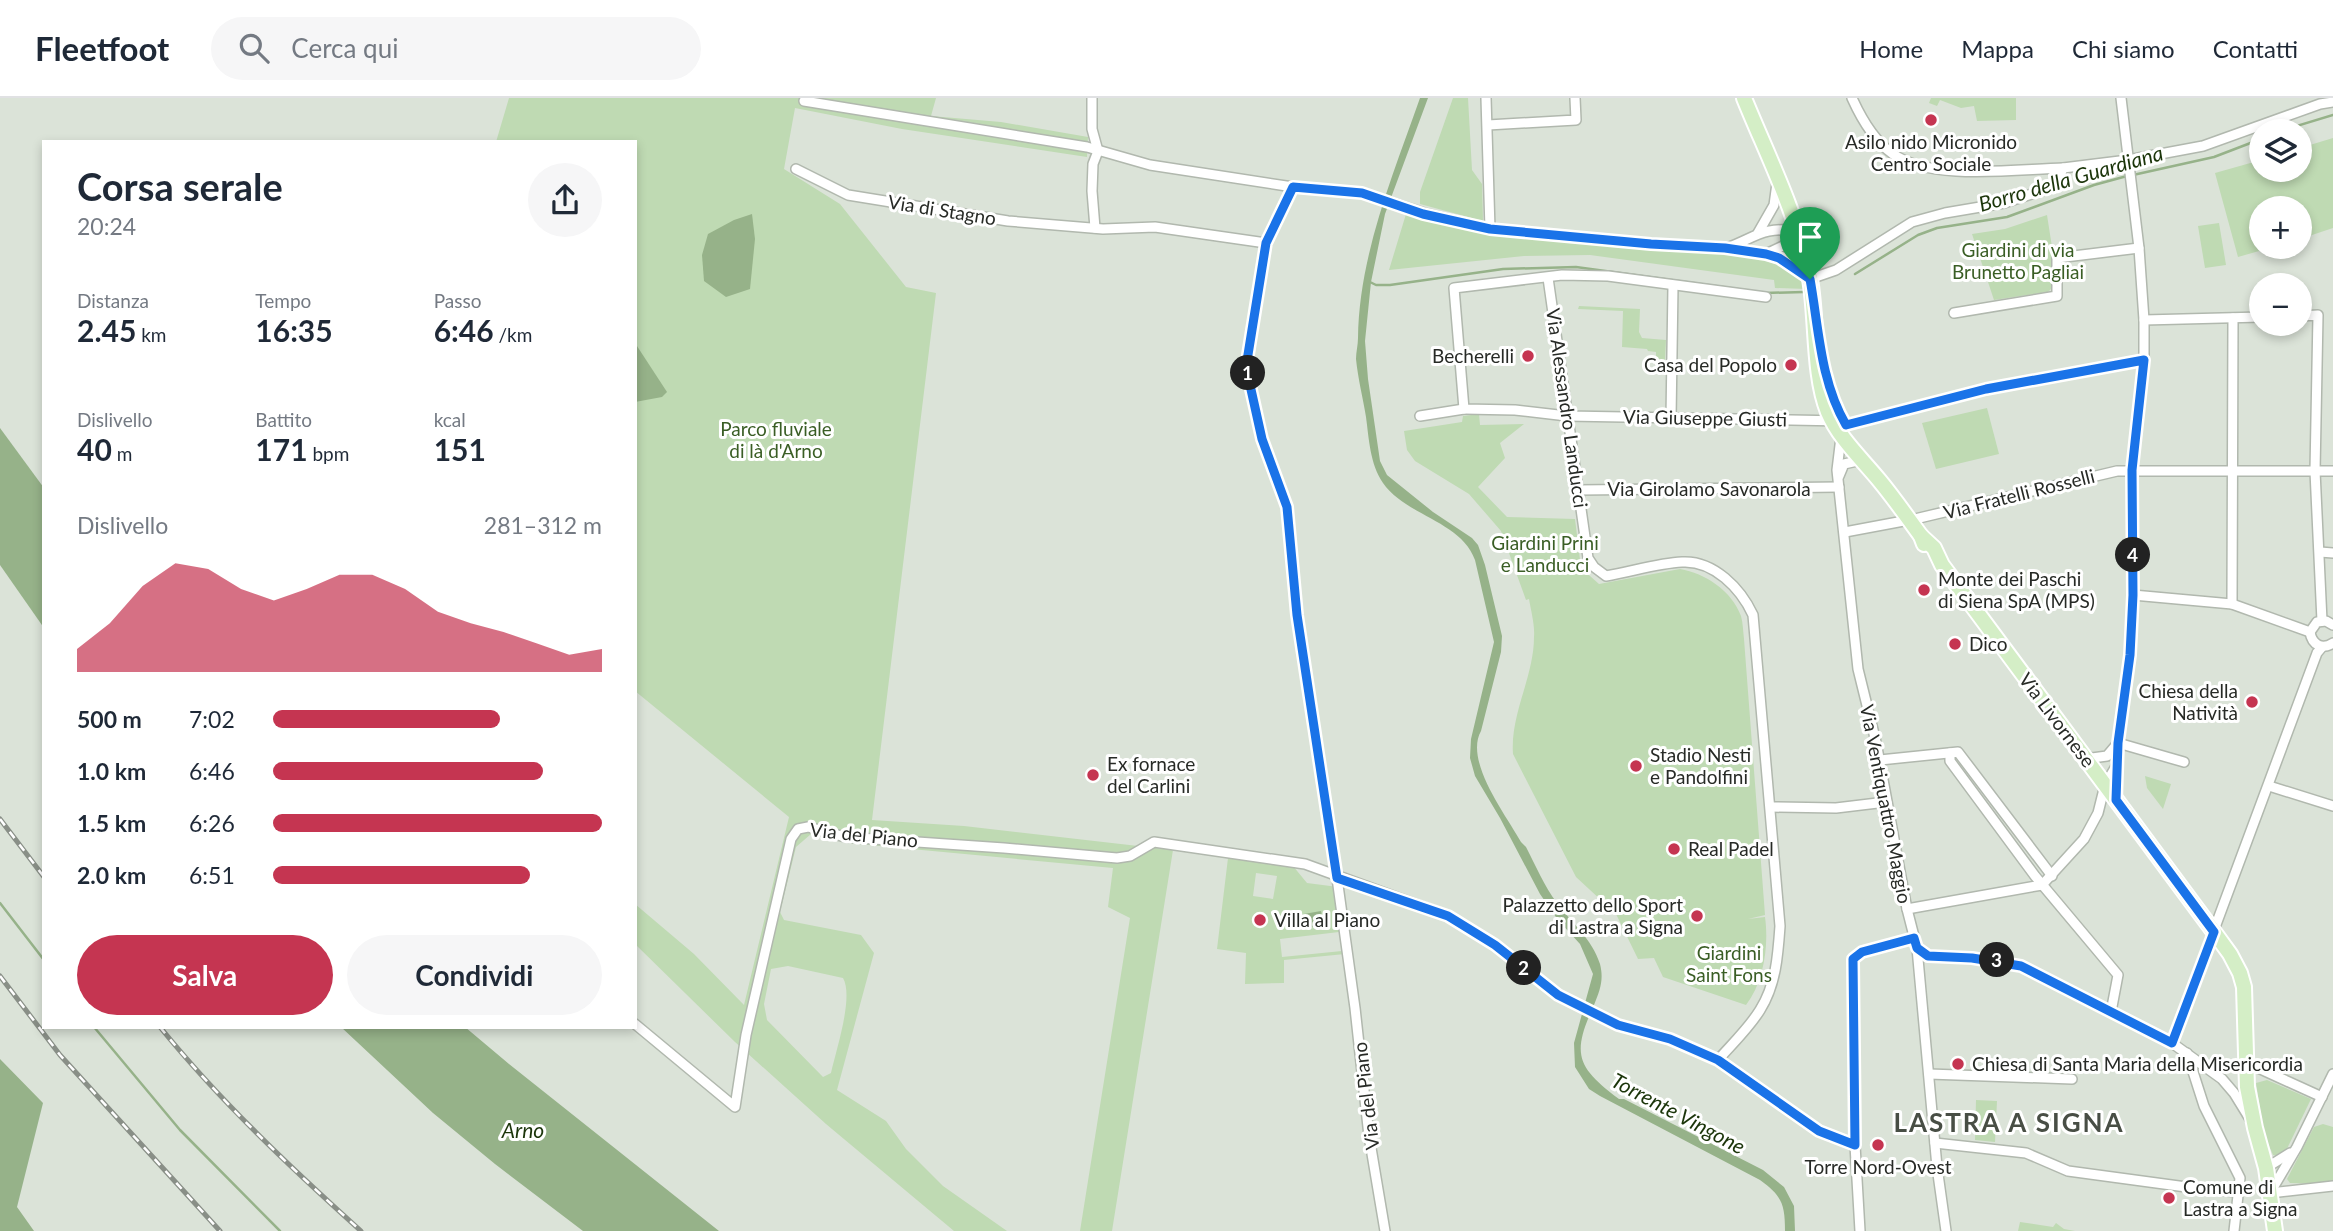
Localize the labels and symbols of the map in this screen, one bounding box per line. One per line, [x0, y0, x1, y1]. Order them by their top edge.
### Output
marker: Asilo nido Micronido Centro Sociale [1923, 112, 1939, 128]
place label: Asilo nido Micronido Centro Sociale [1845, 130, 2017, 175]
water label: Borro della Guardiana [1975, 139, 2166, 216]
street label: Via di Stagno [886, 190, 998, 229]
pin [1780, 207, 1840, 279]
park label: Giardini di via Brunetto Pagliai [1952, 238, 2084, 283]
street label: Via Alessandro Landucci [1542, 307, 1593, 509]
place label: Becherelli [1432, 344, 1514, 367]
marker: Becherelli [1520, 348, 1536, 364]
place label: Casa del Popolo [1644, 353, 1777, 376]
pin: 1 [1230, 356, 1266, 390]
marker: Casa del Popolo [1783, 357, 1799, 373]
street label: Via Giuseppe Giusti [1623, 405, 1787, 430]
park label: Parco fluviale di là d'Arno [720, 417, 832, 462]
street label: Via Fratelli Rosselli [1941, 464, 2097, 523]
street label: Via Girolamo Savonarola [1607, 477, 1811, 500]
park label: Giardini Prini e Landucci [1491, 531, 1599, 576]
pin: 4 [2116, 538, 2150, 573]
place label: Monte dei Paschi di Siena SpA (MPS) [1938, 567, 2095, 612]
marker: Monte dei Paschi di Siena SpA (MPS) [1916, 582, 1932, 598]
place label: Dico [1969, 632, 2008, 655]
marker: Dico [1947, 636, 1963, 652]
street label: Via Livornese [2014, 668, 2100, 771]
place label: Chiesa della Natività [2138, 679, 2238, 724]
marker: Chiesa della Natività [2244, 694, 2260, 710]
street label: Via Ventiquattro Maggio [1856, 702, 1917, 905]
place label: Stadio Nesti e Pandolfini [1650, 743, 1751, 788]
place label: Ex fornace del Carlini [1107, 752, 1195, 797]
marker: Stadio Nesti e Pandolfini [1628, 758, 1644, 774]
marker: Ex fornace del Carlini [1085, 767, 1101, 783]
street label: Via del Piano [809, 817, 919, 852]
place label: Real Padel [1688, 837, 1774, 860]
marker: Real Padel [1666, 841, 1682, 857]
place label: Palazzetto dello Sport di Lastra a Signa [1502, 893, 1683, 938]
place label: Villa al Piano [1274, 908, 1380, 931]
marker: Palazzetto dello Sport di Lastra a Signa [1689, 908, 1705, 924]
marker: Villa al Piano [1252, 912, 1268, 928]
park label: Giardini Saint Fons [1686, 941, 1772, 986]
pin: 3 [1980, 942, 2014, 978]
pin: 2 [1506, 950, 1542, 986]
street label: Via del Piano [1347, 1041, 1384, 1151]
place label: Chiesa di Santa Maria della Misericordia [1972, 1052, 2303, 1075]
marker: Chiesa di Santa Maria della Misericordia [1950, 1056, 1966, 1072]
water label: Torrente Vingone [1608, 1067, 1750, 1158]
district label: LASTRA A SIGNA [1893, 1106, 2125, 1138]
water label: Arno [501, 1117, 544, 1142]
marker: Torre Nord-Ovest [1870, 1137, 1886, 1153]
place label: Torre Nord-Ovest [1804, 1155, 1952, 1178]
place label: Comune di Lastra a Signa [2183, 1175, 2297, 1220]
marker: Comune di Lastra a Signa [2161, 1190, 2177, 1206]

